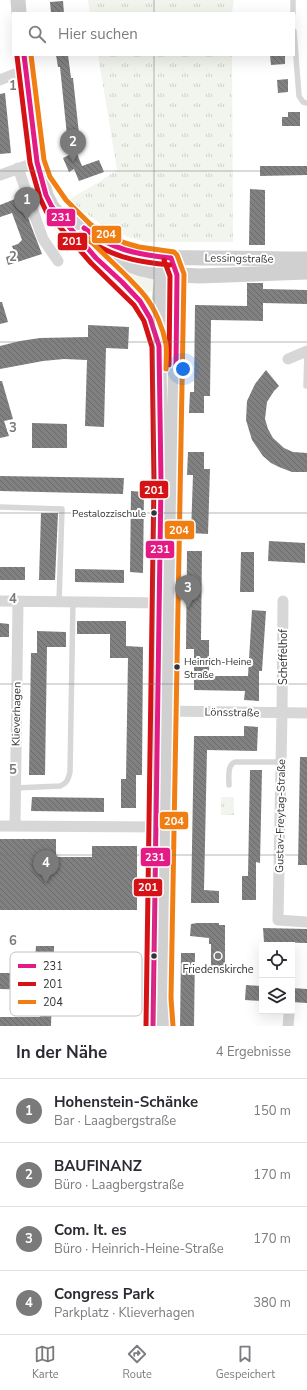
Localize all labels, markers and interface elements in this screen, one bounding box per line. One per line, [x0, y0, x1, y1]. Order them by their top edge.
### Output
search box [12, 12, 295, 56]
icon: search [26, 23, 48, 45]
text: Hier suchen [58, 24, 138, 44]
text: 1 [9, 77, 17, 95]
pin: 2 [60, 129, 86, 162]
pin: 1 [14, 187, 40, 220]
line badge: 231 [46, 208, 76, 227]
text: 231 [51, 210, 71, 225]
line badge: 204 [91, 225, 122, 244]
text: 204 [96, 227, 116, 242]
line badge: 201 [57, 232, 88, 251]
text: 201 [62, 234, 82, 249]
text: 2 [9, 248, 17, 266]
street label: Lessingstraße [204, 250, 274, 267]
your location [173, 359, 193, 379]
text: 3 [9, 419, 17, 437]
line badge: 201 [139, 480, 169, 499]
text: 201 [144, 483, 164, 498]
place label: Pestalozzischule [72, 507, 146, 521]
marker: Pestalozzischule [149, 508, 159, 518]
line badge: 204 [164, 520, 195, 540]
text: 204 [169, 523, 189, 538]
line badge: 231 [145, 540, 175, 559]
text: 231 [150, 542, 170, 557]
pin: 3 [175, 575, 201, 608]
text: 4 [9, 590, 17, 608]
street label: Scheffelhof [276, 629, 291, 685]
place label: Heinrich-Heine Straße [184, 655, 252, 682]
marker: Heinrich-Heine Straße [172, 662, 182, 672]
street label: Klieverhagen [8, 682, 25, 746]
street label: Lönsstraße [204, 705, 260, 720]
street label: Gustav-Freytag-Straße [272, 759, 289, 873]
text: 5 [9, 761, 17, 779]
line badge: 204 [159, 811, 189, 830]
text: 204 [164, 814, 184, 829]
line badge: 231 [140, 847, 171, 867]
pin: 4 [33, 850, 59, 883]
text: 231 [145, 850, 165, 865]
line badge: 201 [133, 878, 163, 897]
text: 201 [138, 880, 158, 895]
text: 6 [9, 932, 17, 950]
map controls [259, 942, 295, 1014]
button: locate [259, 942, 295, 978]
unlabelled marker [149, 951, 159, 961]
marker: Friedenskirche [213, 951, 223, 961]
legend [10, 952, 142, 1016]
text: 231 [43, 959, 63, 974]
place label: Friedenskirche [182, 962, 254, 977]
text: 201 [43, 977, 63, 992]
button: layers [259, 978, 295, 1014]
text: 204 [43, 995, 63, 1010]
text: In der Nähe [16, 1041, 107, 1064]
text: 4 Ergebnisse [216, 1043, 291, 1061]
text: Hohenstein-Schänke [54, 1092, 198, 1112]
text: 1 [25, 1102, 33, 1120]
text: 150 m [253, 1102, 291, 1120]
text: Bar · Laagbergstraße [54, 1112, 176, 1130]
text: BAUFINANZ [54, 1156, 142, 1176]
text: 2 [25, 1166, 33, 1184]
text: 170 m [253, 1166, 291, 1184]
text: Büro · Laagbergstraße [54, 1176, 184, 1194]
text: Com. It. es [54, 1220, 127, 1240]
text: 3 [25, 1230, 33, 1248]
text: 170 m [253, 1230, 291, 1248]
text: Büro · Heinrich-Heine-Straße [54, 1240, 224, 1258]
text: Congress Park [54, 1284, 154, 1304]
text: 4 [25, 1294, 33, 1312]
text: 380 m [253, 1294, 291, 1312]
text: Parkplatz · Klieverhagen [54, 1304, 195, 1322]
tab: Karte [32, 1343, 59, 1382]
tab: Route [123, 1343, 152, 1382]
tab: Gespeichert [216, 1343, 275, 1382]

